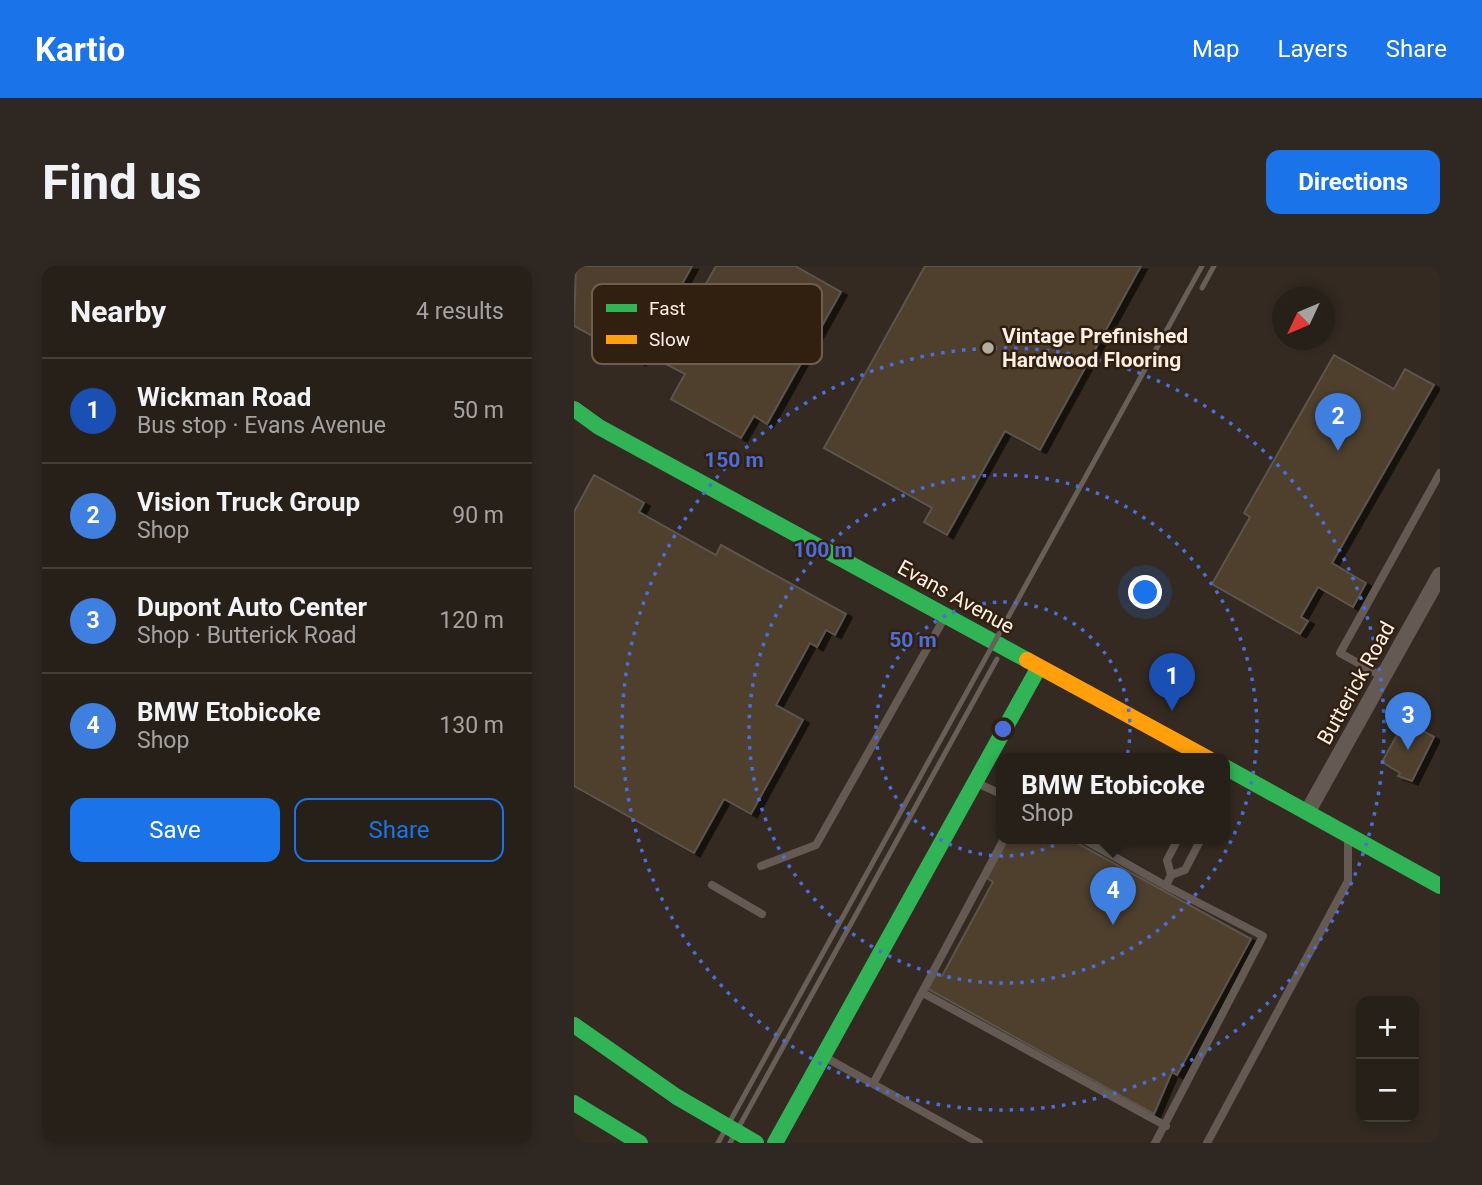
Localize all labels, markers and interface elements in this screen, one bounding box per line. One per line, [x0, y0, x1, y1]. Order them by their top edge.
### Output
text: Kartio [35, 30, 125, 69]
text: Map [1192, 35, 1240, 63]
text: Layers [1278, 35, 1348, 63]
text: Share [1386, 35, 1447, 63]
button: Directions [1266, 150, 1440, 214]
text: Find us [42, 154, 202, 211]
legend [592, 284, 822, 364]
north arrow [1272, 287, 1335, 350]
text: Nearby [70, 294, 166, 329]
text: Fast [649, 297, 686, 320]
text: 4 results [416, 298, 504, 325]
place label: Vintage Prefinished Hardwood Flooring [1002, 324, 1188, 372]
text: Slow [649, 328, 690, 351]
marker: Vintage Prefinished Hardwood Flooring [980, 340, 996, 356]
text: Wickman Road [137, 382, 311, 412]
pin: 2 [1315, 393, 1361, 451]
text: 1 [86, 397, 100, 424]
text: 50 m [452, 397, 504, 424]
text: Bus stop · Evans Avenue [137, 412, 386, 439]
text: 150 m [704, 448, 764, 472]
text: Vision Truck Group [137, 487, 360, 517]
text: 2 [86, 502, 100, 529]
text: 90 m [452, 502, 504, 529]
text: Shop [137, 517, 189, 544]
text: 100 m [793, 538, 853, 562]
street label: Evans Avenue [894, 555, 1018, 639]
your location [1128, 575, 1162, 609]
text: Dupont Auto Center [137, 592, 367, 622]
text: 3 [86, 607, 100, 634]
text: 120 m [439, 607, 504, 634]
street label: Butterick Road [1312, 617, 1400, 749]
text: Shop · Butterick Road [137, 622, 357, 649]
text: 50 m [889, 628, 937, 652]
pin: 1 [1149, 653, 1195, 711]
pin: 3 [1385, 692, 1431, 750]
text: BMW Etobicoke [137, 697, 321, 727]
text: 4 [86, 712, 100, 739]
text: 130 m [439, 712, 504, 739]
centre of rings [991, 717, 1015, 741]
text: Shop [137, 727, 189, 754]
popup [996, 753, 1230, 844]
text: BMW Etobicoke [1021, 770, 1205, 800]
button: Save [70, 798, 280, 862]
button: Share [294, 798, 504, 862]
text: Shop [1021, 800, 1073, 827]
pin: 4 [1090, 867, 1136, 925]
map controls [1356, 996, 1419, 1122]
button: + [1356, 996, 1419, 1059]
button: − [1356, 1059, 1419, 1122]

